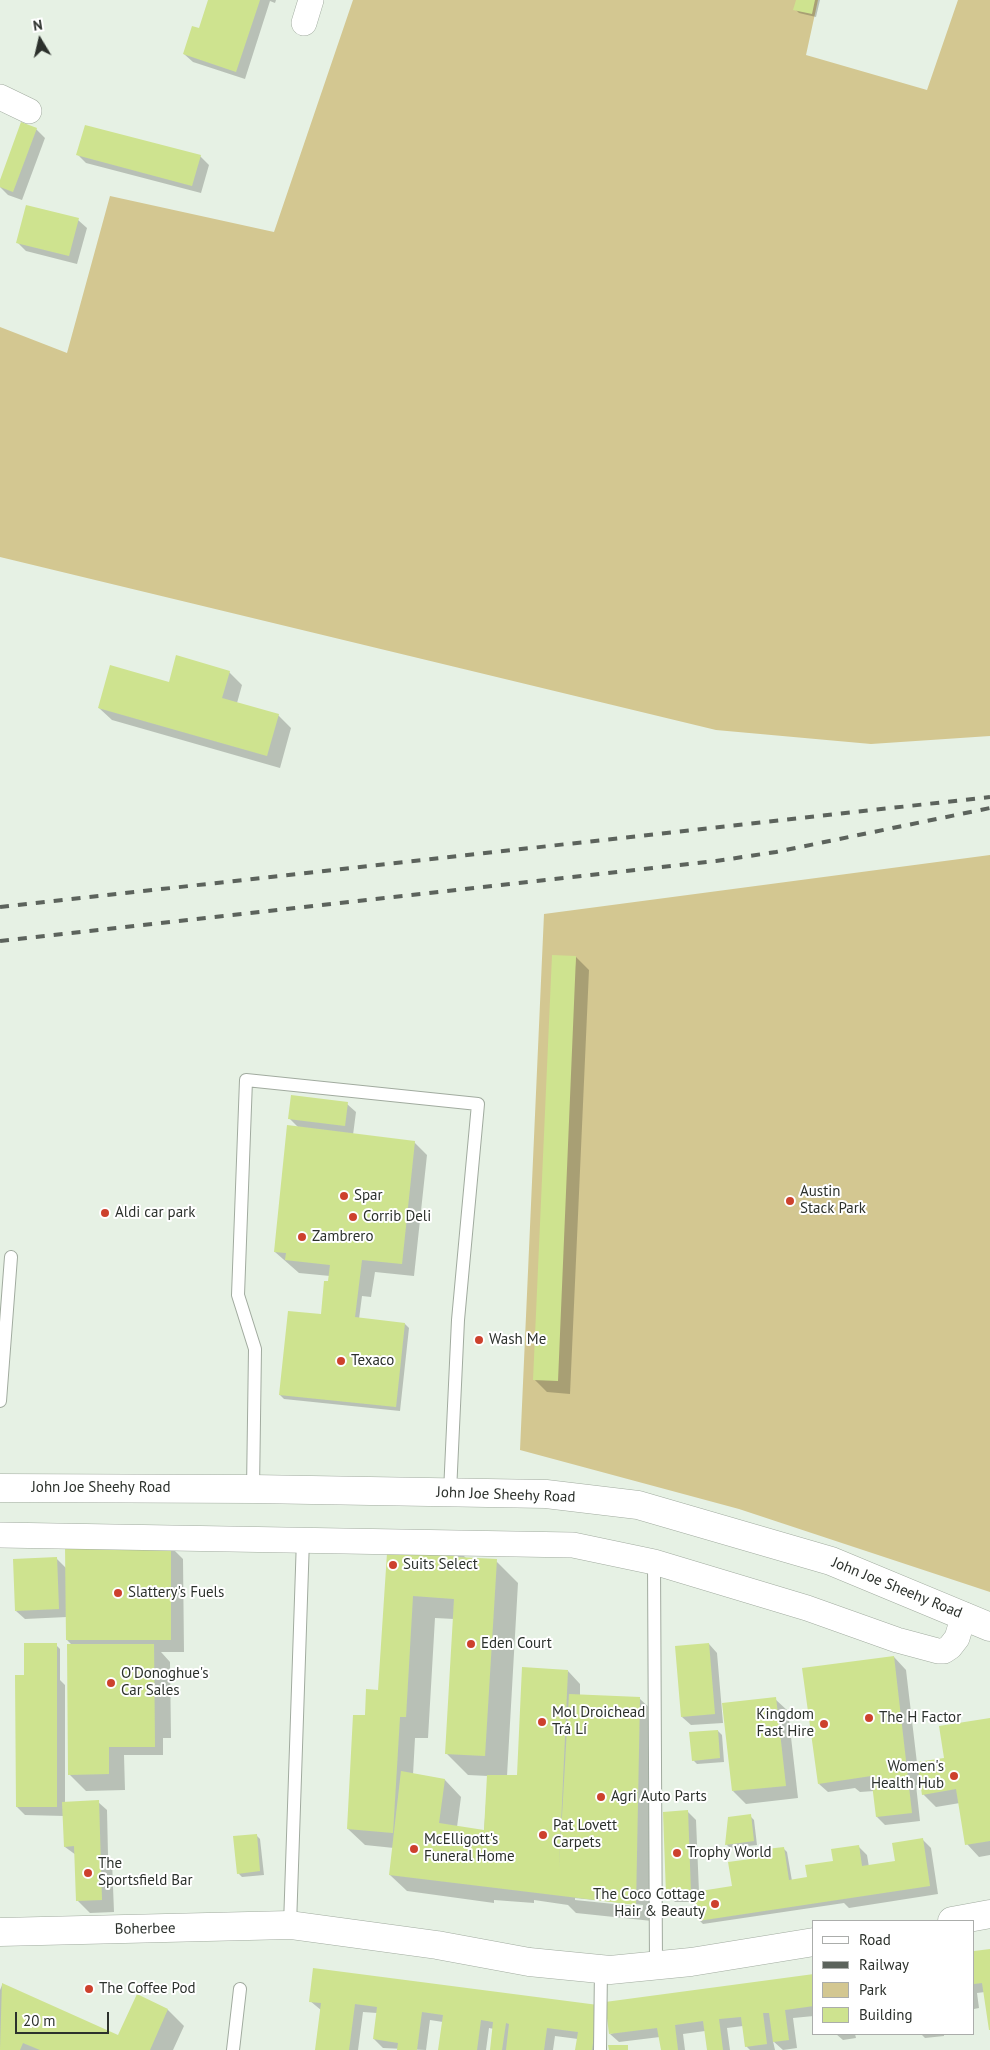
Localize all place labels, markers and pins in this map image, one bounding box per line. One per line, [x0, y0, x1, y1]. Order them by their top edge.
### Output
place label: Austin Stack Park [800, 1183, 866, 1218]
place label: Spar [354, 1187, 383, 1205]
marker: Spar [338, 1190, 350, 1202]
marker: Austin Stack Park [784, 1195, 796, 1207]
place label: Aldi car park [115, 1204, 195, 1222]
marker: Aldi car park [99, 1207, 111, 1219]
place label: Corrib Deli [363, 1208, 431, 1226]
marker: Corrib Deli [347, 1211, 359, 1223]
place label: Zambrero [312, 1228, 373, 1246]
marker: Zambrero [296, 1231, 308, 1243]
place label: Wash Me [489, 1331, 546, 1349]
marker: Wash Me [473, 1334, 485, 1346]
place label: Texaco [351, 1352, 394, 1370]
marker: Texaco [335, 1355, 347, 1367]
place label: Suits Select [403, 1556, 478, 1574]
marker: Suits Select [387, 1559, 399, 1571]
place label: Slattery's Fuels [128, 1584, 224, 1602]
marker: Slattery's Fuels [112, 1587, 124, 1599]
place label: Eden Court [481, 1635, 552, 1653]
marker: Eden Court [465, 1638, 477, 1650]
place label: O'Donoghue's Car Sales [121, 1665, 208, 1700]
marker: O'Donoghue's Car Sales [105, 1677, 117, 1689]
place label: Mol Droichead Trá Lí [552, 1704, 645, 1739]
place label: Kingdom Fast Hire [756, 1706, 814, 1741]
place label: The H Factor [879, 1709, 961, 1727]
marker: The H Factor [863, 1712, 875, 1724]
marker: Mol Droichead Trá Lí [536, 1716, 548, 1728]
marker: Kingdom Fast Hire [818, 1718, 830, 1730]
place label: Women's Health Hub [871, 1758, 944, 1793]
marker: Women's Health Hub [948, 1770, 960, 1782]
place label: Agri Auto Parts [611, 1788, 707, 1806]
marker: Agri Auto Parts [595, 1791, 607, 1803]
place label: Pat Lovett Carpets [553, 1817, 617, 1852]
marker: Pat Lovett Carpets [537, 1829, 549, 1841]
place label: McElligott's Funeral Home [424, 1831, 515, 1866]
marker: McElligott's Funeral Home [408, 1843, 420, 1855]
place label: Trophy World [687, 1844, 772, 1862]
marker: Trophy World [671, 1847, 683, 1859]
place label: The Sportsfield Bar [98, 1855, 193, 1890]
marker: The Sportsfield Bar [82, 1867, 94, 1879]
place label: The Coco Cottage Hair & Beauty [593, 1886, 705, 1921]
marker: The Coco Cottage Hair & Beauty [709, 1898, 721, 1910]
place label: The Coffee Pod [99, 1980, 195, 1998]
marker: The Coffee Pod [83, 1983, 95, 1995]

